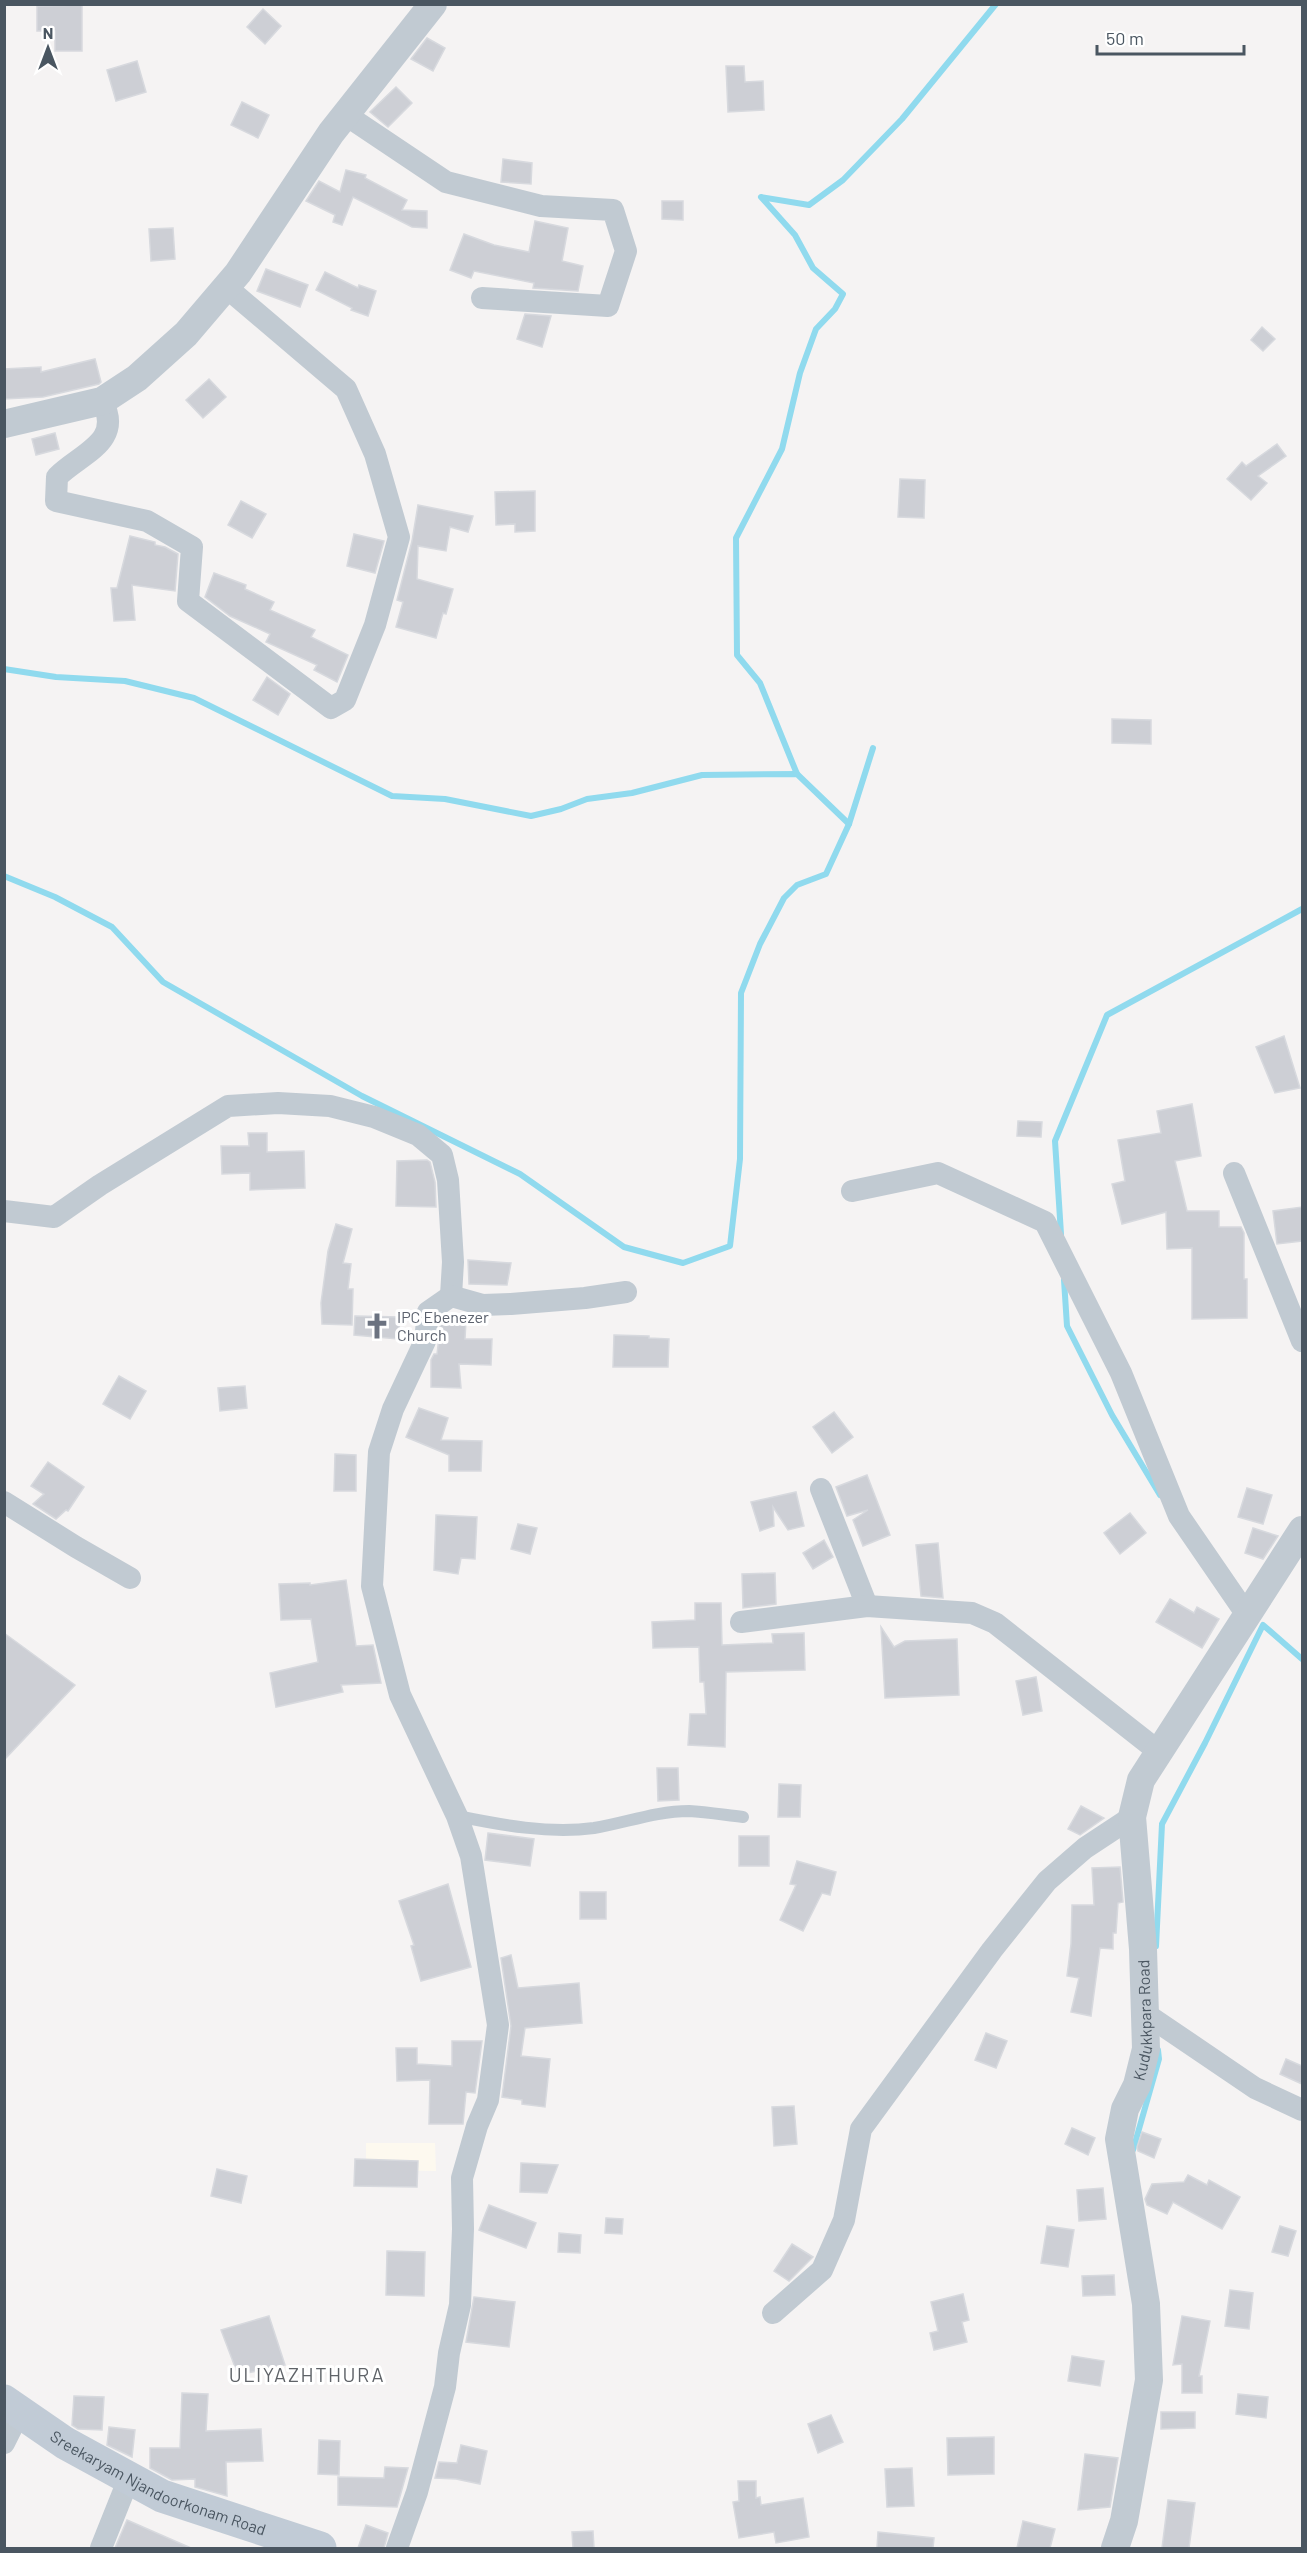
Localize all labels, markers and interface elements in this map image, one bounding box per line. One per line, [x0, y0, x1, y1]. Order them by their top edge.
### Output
north arrow [18, 18, 78, 78]
scale bar [1097, 18, 1244, 56]
text: N [43, 23, 53, 42]
text: 50 m [1106, 27, 1144, 49]
place label: IPC Ebenezer Church [397, 1307, 489, 1344]
church icon: IPC Ebenezer Church [362, 1311, 392, 1341]
street label: Kudukkpara Road [1129, 1960, 1156, 2082]
district label: ULIYAZHTHURA [229, 2362, 385, 2386]
street label: Sreekaryam Njandoorkonam Road [47, 2426, 269, 2539]

